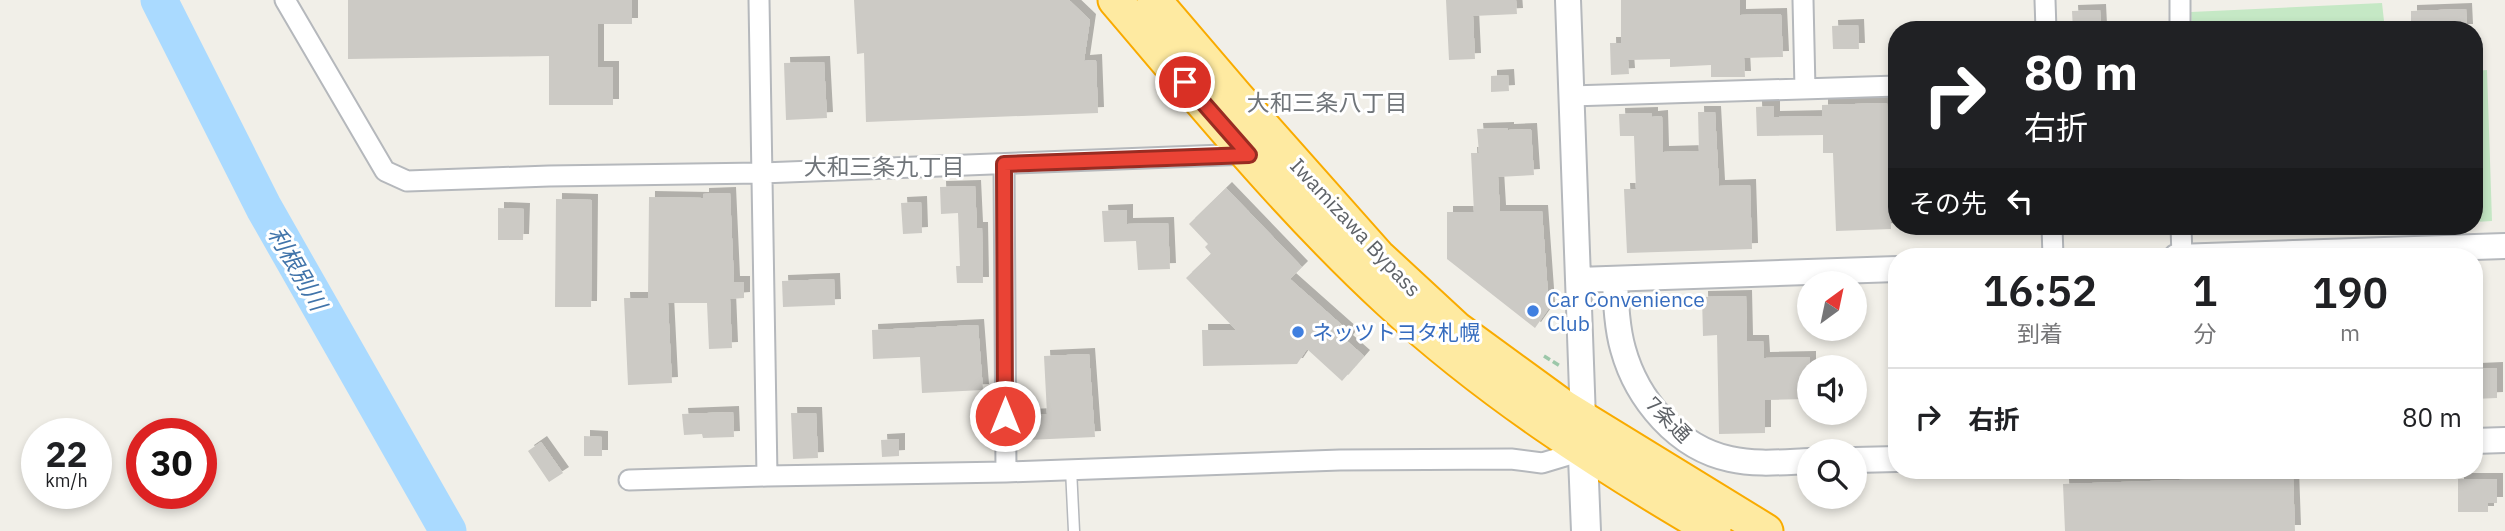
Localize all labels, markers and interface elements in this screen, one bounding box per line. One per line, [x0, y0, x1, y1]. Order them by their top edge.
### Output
text: 80 m [2024, 40, 2138, 103]
icon: right [1909, 49, 2000, 140]
pin [1155, 52, 1215, 112]
icon: arrive [1166, 63, 1204, 101]
district label: 大和三条八丁目 [1247, 87, 1408, 117]
text: 右折 [2024, 106, 2088, 148]
district label: 大和三条九丁目 [804, 151, 965, 181]
street label: Iwamizawa Bypass [1284, 152, 1428, 302]
icon: left [2001, 182, 2039, 220]
text: その先 [1909, 186, 1987, 220]
water label: 利根別川 [262, 221, 335, 318]
text: 16:52 [1983, 263, 2097, 318]
text: 1 [2192, 263, 2217, 318]
text: 190 [2312, 265, 2388, 320]
north arrow [1797, 271, 1867, 341]
map controls [1797, 271, 1867, 509]
place label: Car Convenience Club [1547, 285, 1705, 337]
marker: Car Convenience Club [1525, 303, 1541, 319]
text: m [2340, 317, 2360, 347]
place label: ネッツトヨタ札幌 [1312, 318, 1480, 346]
text: 到着 [2017, 318, 2063, 348]
text: 分 [2193, 318, 2216, 348]
marker: ネッツトヨタ札幌 [1290, 324, 1306, 340]
button: sound [1797, 355, 1867, 425]
position arrow [968, 379, 1042, 453]
street label: 7条通 [1640, 390, 1698, 448]
icon: right [1909, 398, 1947, 436]
text: 80 m [2402, 400, 2462, 434]
text: 右折 [1968, 402, 2020, 436]
speed limit sign: 30 [126, 418, 217, 509]
text: 22 [45, 431, 88, 477]
button: search [1797, 439, 1867, 509]
text: km/h [45, 469, 88, 492]

